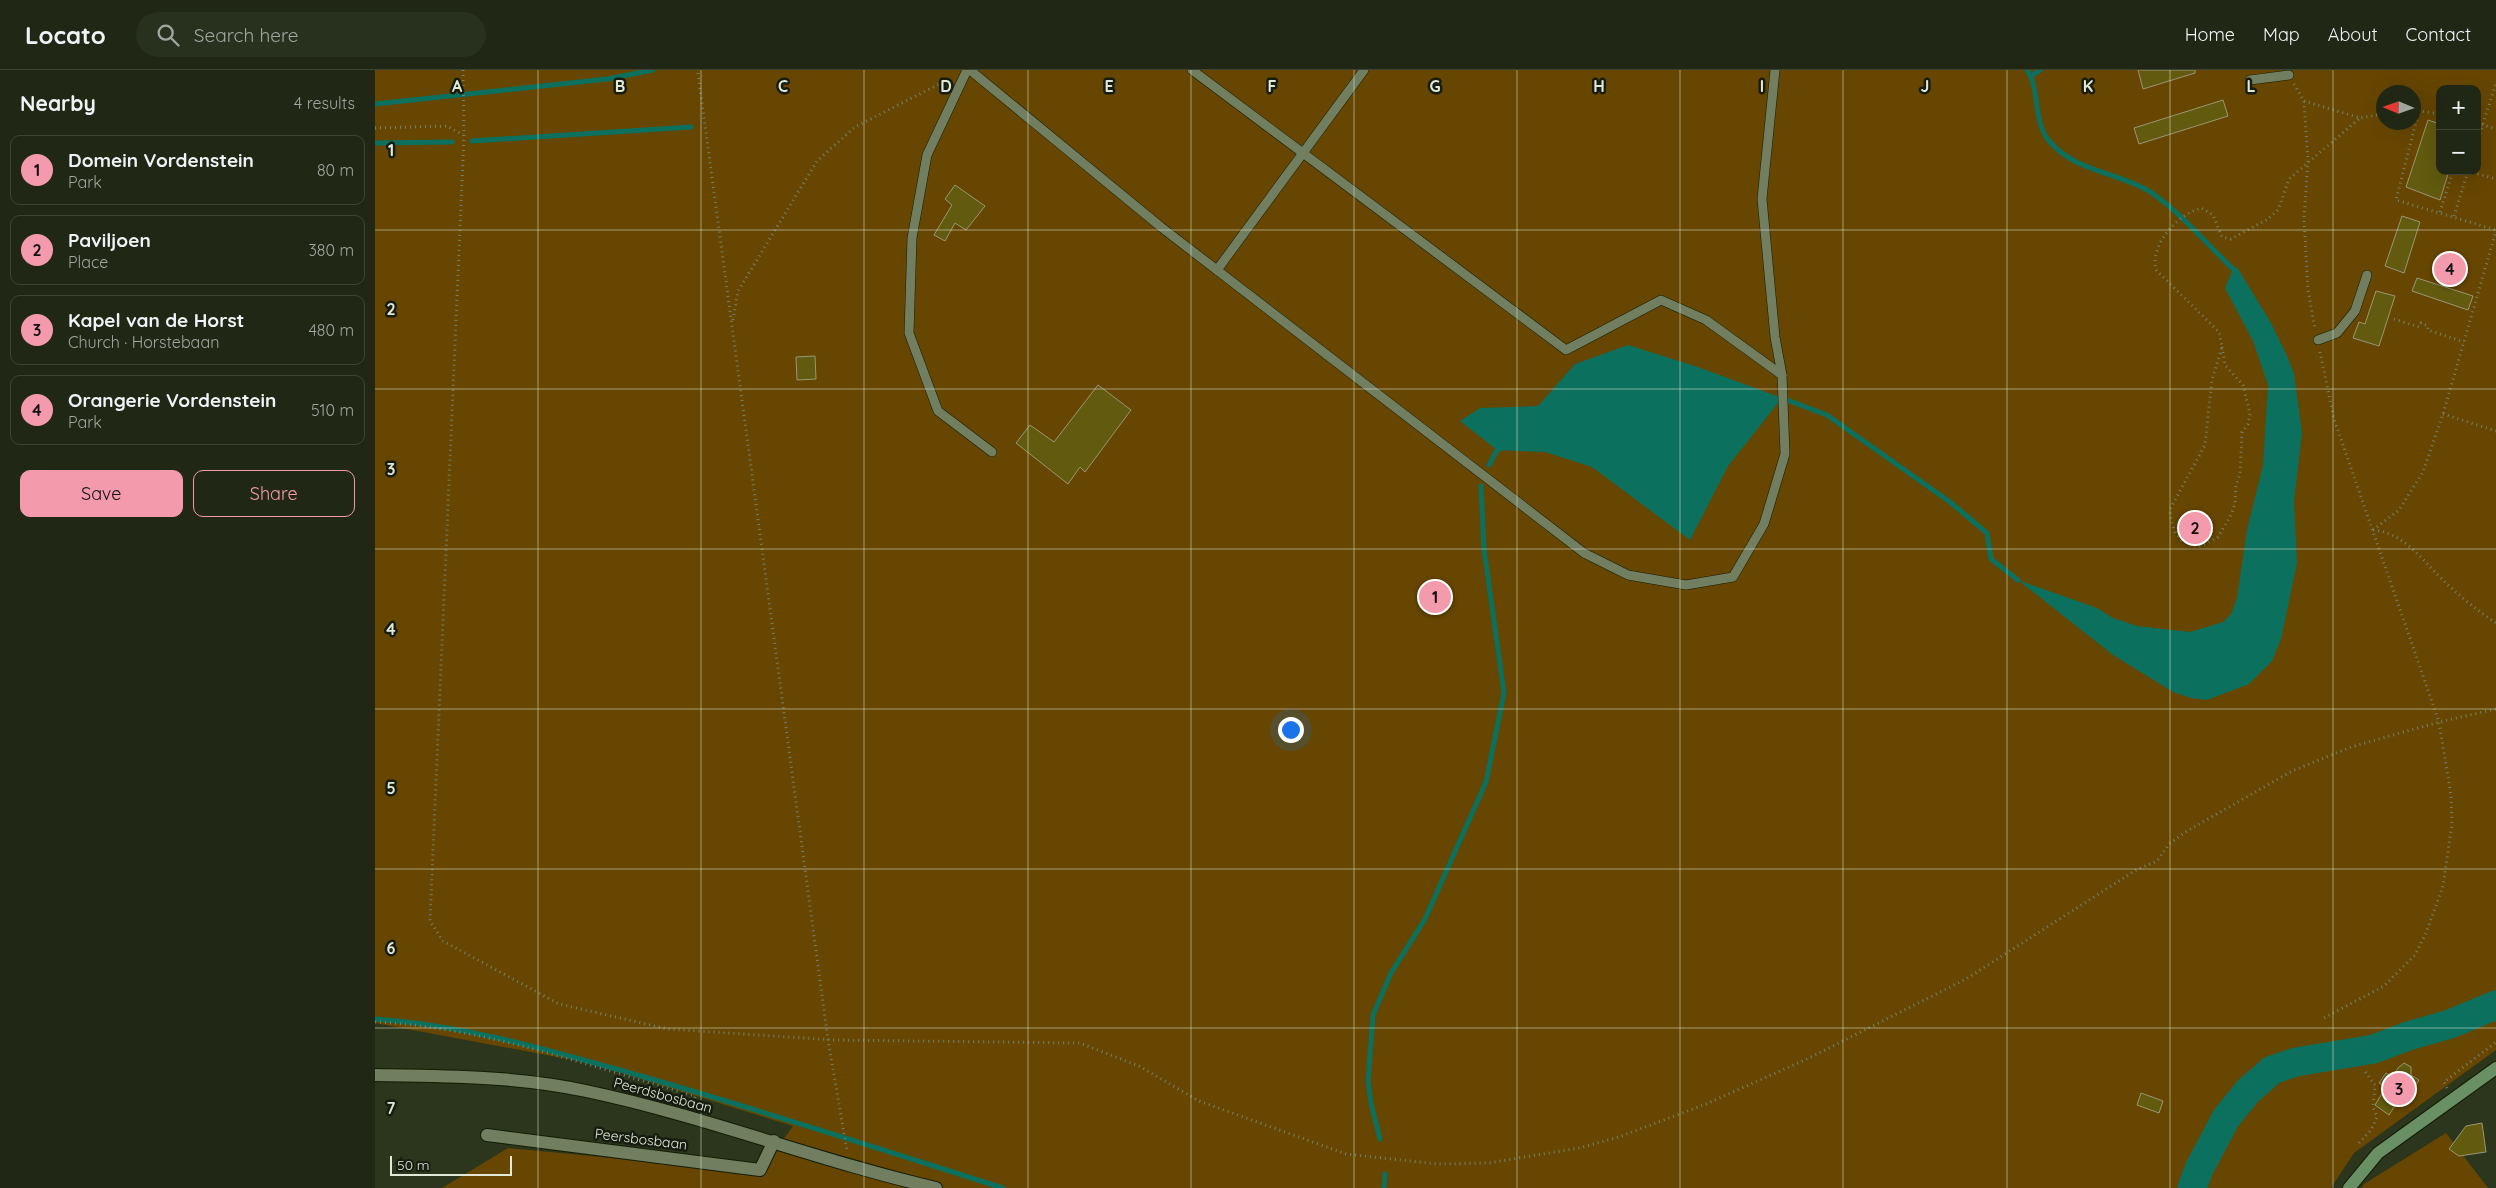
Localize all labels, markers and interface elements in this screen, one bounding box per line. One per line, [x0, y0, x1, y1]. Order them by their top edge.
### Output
search box [136, 12, 486, 57]
text: Locato [25, 20, 106, 50]
icon: search [154, 21, 182, 49]
text: Search here [194, 23, 299, 47]
text: Home [2185, 23, 2235, 46]
text: Map [2263, 23, 2300, 46]
text: About [2328, 23, 2378, 46]
text: Contact [2406, 23, 2471, 46]
text: A [452, 76, 463, 96]
text: B [615, 76, 625, 96]
text: C [778, 76, 788, 96]
text: D [940, 76, 952, 96]
text: E [1104, 76, 1114, 96]
text: F [1268, 76, 1277, 96]
text: G [1429, 76, 1441, 96]
text: H [1593, 76, 1605, 96]
text: I [1760, 76, 1764, 96]
text: J [1921, 76, 1929, 96]
text: K [2083, 76, 2093, 96]
text: L [2247, 76, 2256, 96]
north arrow [2376, 85, 2421, 130]
map controls [2436, 85, 2481, 175]
button: + [2436, 85, 2481, 130]
text: Nearby [20, 90, 96, 116]
text: 4 results [294, 93, 355, 113]
button: − [2436, 130, 2481, 175]
text: 1 [388, 140, 394, 160]
text: Domein Vordenstein [68, 148, 254, 172]
text: 1 [34, 160, 40, 180]
text: 80 m [317, 160, 354, 180]
text: Park [68, 172, 102, 192]
text: Paviljoen [68, 228, 151, 252]
text: 2 [32, 240, 42, 260]
text: 380 m [308, 240, 354, 260]
pin: 4 [2434, 250, 2466, 288]
text: Place [68, 252, 108, 272]
text: 2 [386, 299, 396, 319]
text: Kapel van de Horst [68, 308, 244, 332]
text: 3 [33, 320, 41, 340]
text: 480 m [308, 320, 354, 340]
text: Church · Horstebaan [68, 332, 219, 352]
text: Orangerie Vordenstein [68, 388, 276, 412]
text: 4 [32, 400, 42, 420]
text: 510 m [311, 400, 354, 420]
text: Park [68, 412, 102, 432]
text: 3 [387, 459, 395, 479]
button: Save [20, 470, 183, 517]
button: Share [193, 470, 355, 517]
pin: 2 [2179, 509, 2211, 547]
pin: 1 [1419, 578, 1451, 616]
text: 4 [386, 619, 396, 639]
your location [1278, 717, 1304, 743]
text: 5 [386, 778, 396, 798]
text: 6 [387, 938, 396, 958]
pin: 3 [2383, 1070, 2415, 1108]
street label: Peerdsbosbaan [612, 1073, 714, 1117]
text: 7 [387, 1098, 396, 1118]
street label: Peersbosbaan [594, 1124, 688, 1154]
scale bar [390, 1153, 513, 1176]
text: 50 m [397, 1156, 430, 1174]

